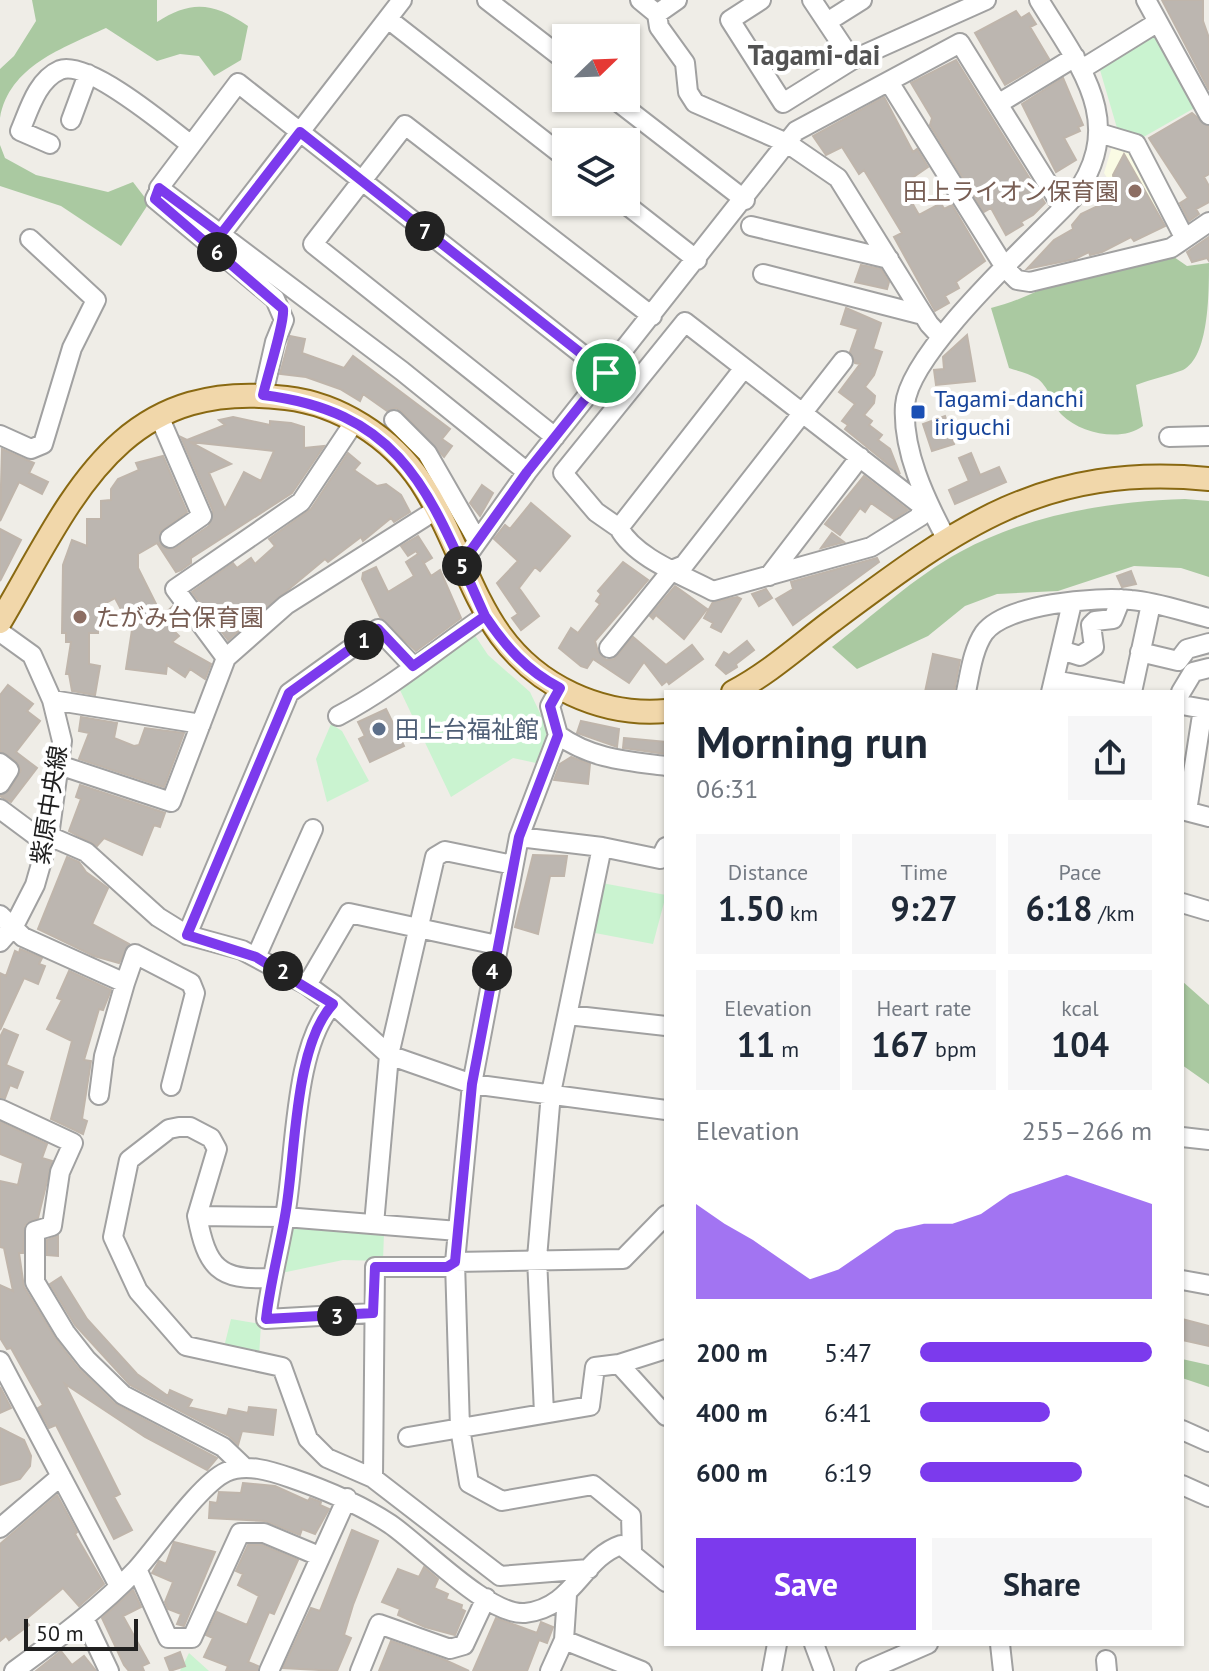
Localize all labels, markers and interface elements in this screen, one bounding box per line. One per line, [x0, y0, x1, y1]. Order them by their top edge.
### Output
north arrow [552, 24, 640, 112]
map controls [552, 24, 640, 216]
district label: Tagami-dai [748, 36, 880, 73]
button: layers [552, 128, 640, 216]
place label: 田上ライオン保育園 [903, 176, 1119, 207]
marker: 田上ライオン保育園 [1126, 182, 1144, 200]
pin: 7 [405, 211, 445, 251]
text: 7 [419, 217, 431, 245]
pin: 6 [197, 232, 237, 272]
text: 6 [211, 238, 223, 266]
pin [572, 339, 640, 407]
icon: arrive [584, 351, 628, 395]
place label: Tagami-danchi iriguchi [934, 383, 1084, 442]
marker: Tagami-danchi iriguchi [909, 403, 927, 421]
pin: 5 [442, 546, 482, 586]
text: 5 [456, 552, 468, 580]
place label: たがみ台保育園 [96, 602, 264, 633]
marker: たがみ台保育園 [71, 608, 89, 626]
pin: 1 [344, 620, 384, 660]
text: 1 [358, 626, 370, 654]
text: Morning run [696, 713, 928, 770]
place label: 田上台福祉館 [395, 714, 539, 745]
button: share [1068, 716, 1152, 800]
marker: 田上台福祉館 [370, 720, 388, 738]
street label: 紫原中央線 [24, 743, 74, 867]
text: 06:31 [696, 772, 758, 805]
text: Distance [728, 858, 808, 886]
text: Time [900, 858, 948, 886]
text: Pace [1058, 858, 1102, 886]
text: 1.50 [718, 886, 784, 930]
text: 9:27 [891, 886, 957, 930]
text: 6:18 [1025, 886, 1092, 930]
text: km [784, 899, 818, 927]
text: /km [1092, 899, 1135, 927]
pin: 2 [263, 951, 303, 991]
pin: 4 [472, 951, 512, 991]
text: 2 [277, 957, 289, 985]
text: 4 [486, 957, 498, 985]
text: Elevation [724, 994, 812, 1022]
text: Heart rate [876, 994, 972, 1022]
text: kcal [1061, 994, 1099, 1022]
text: 11 [737, 1022, 775, 1066]
text: 167 [871, 1022, 929, 1066]
text: 104 [1051, 1022, 1109, 1066]
text: m [775, 1035, 799, 1063]
text: bpm [929, 1035, 977, 1063]
text: Elevation [696, 1114, 800, 1147]
text: 255–266 m [1022, 1114, 1152, 1147]
pin: 3 [317, 1296, 357, 1336]
text: 3 [331, 1302, 343, 1330]
text: 200 m [696, 1336, 768, 1369]
text: 5:47 [824, 1336, 872, 1369]
text: 400 m [696, 1396, 768, 1429]
text: 6:41 [824, 1396, 872, 1429]
text: 600 m [696, 1456, 768, 1489]
text: 6:19 [824, 1456, 872, 1489]
button: Save [696, 1538, 916, 1630]
button: Share [932, 1538, 1152, 1630]
scale bar [24, 1615, 138, 1651]
text: 50 m [36, 1619, 84, 1647]

